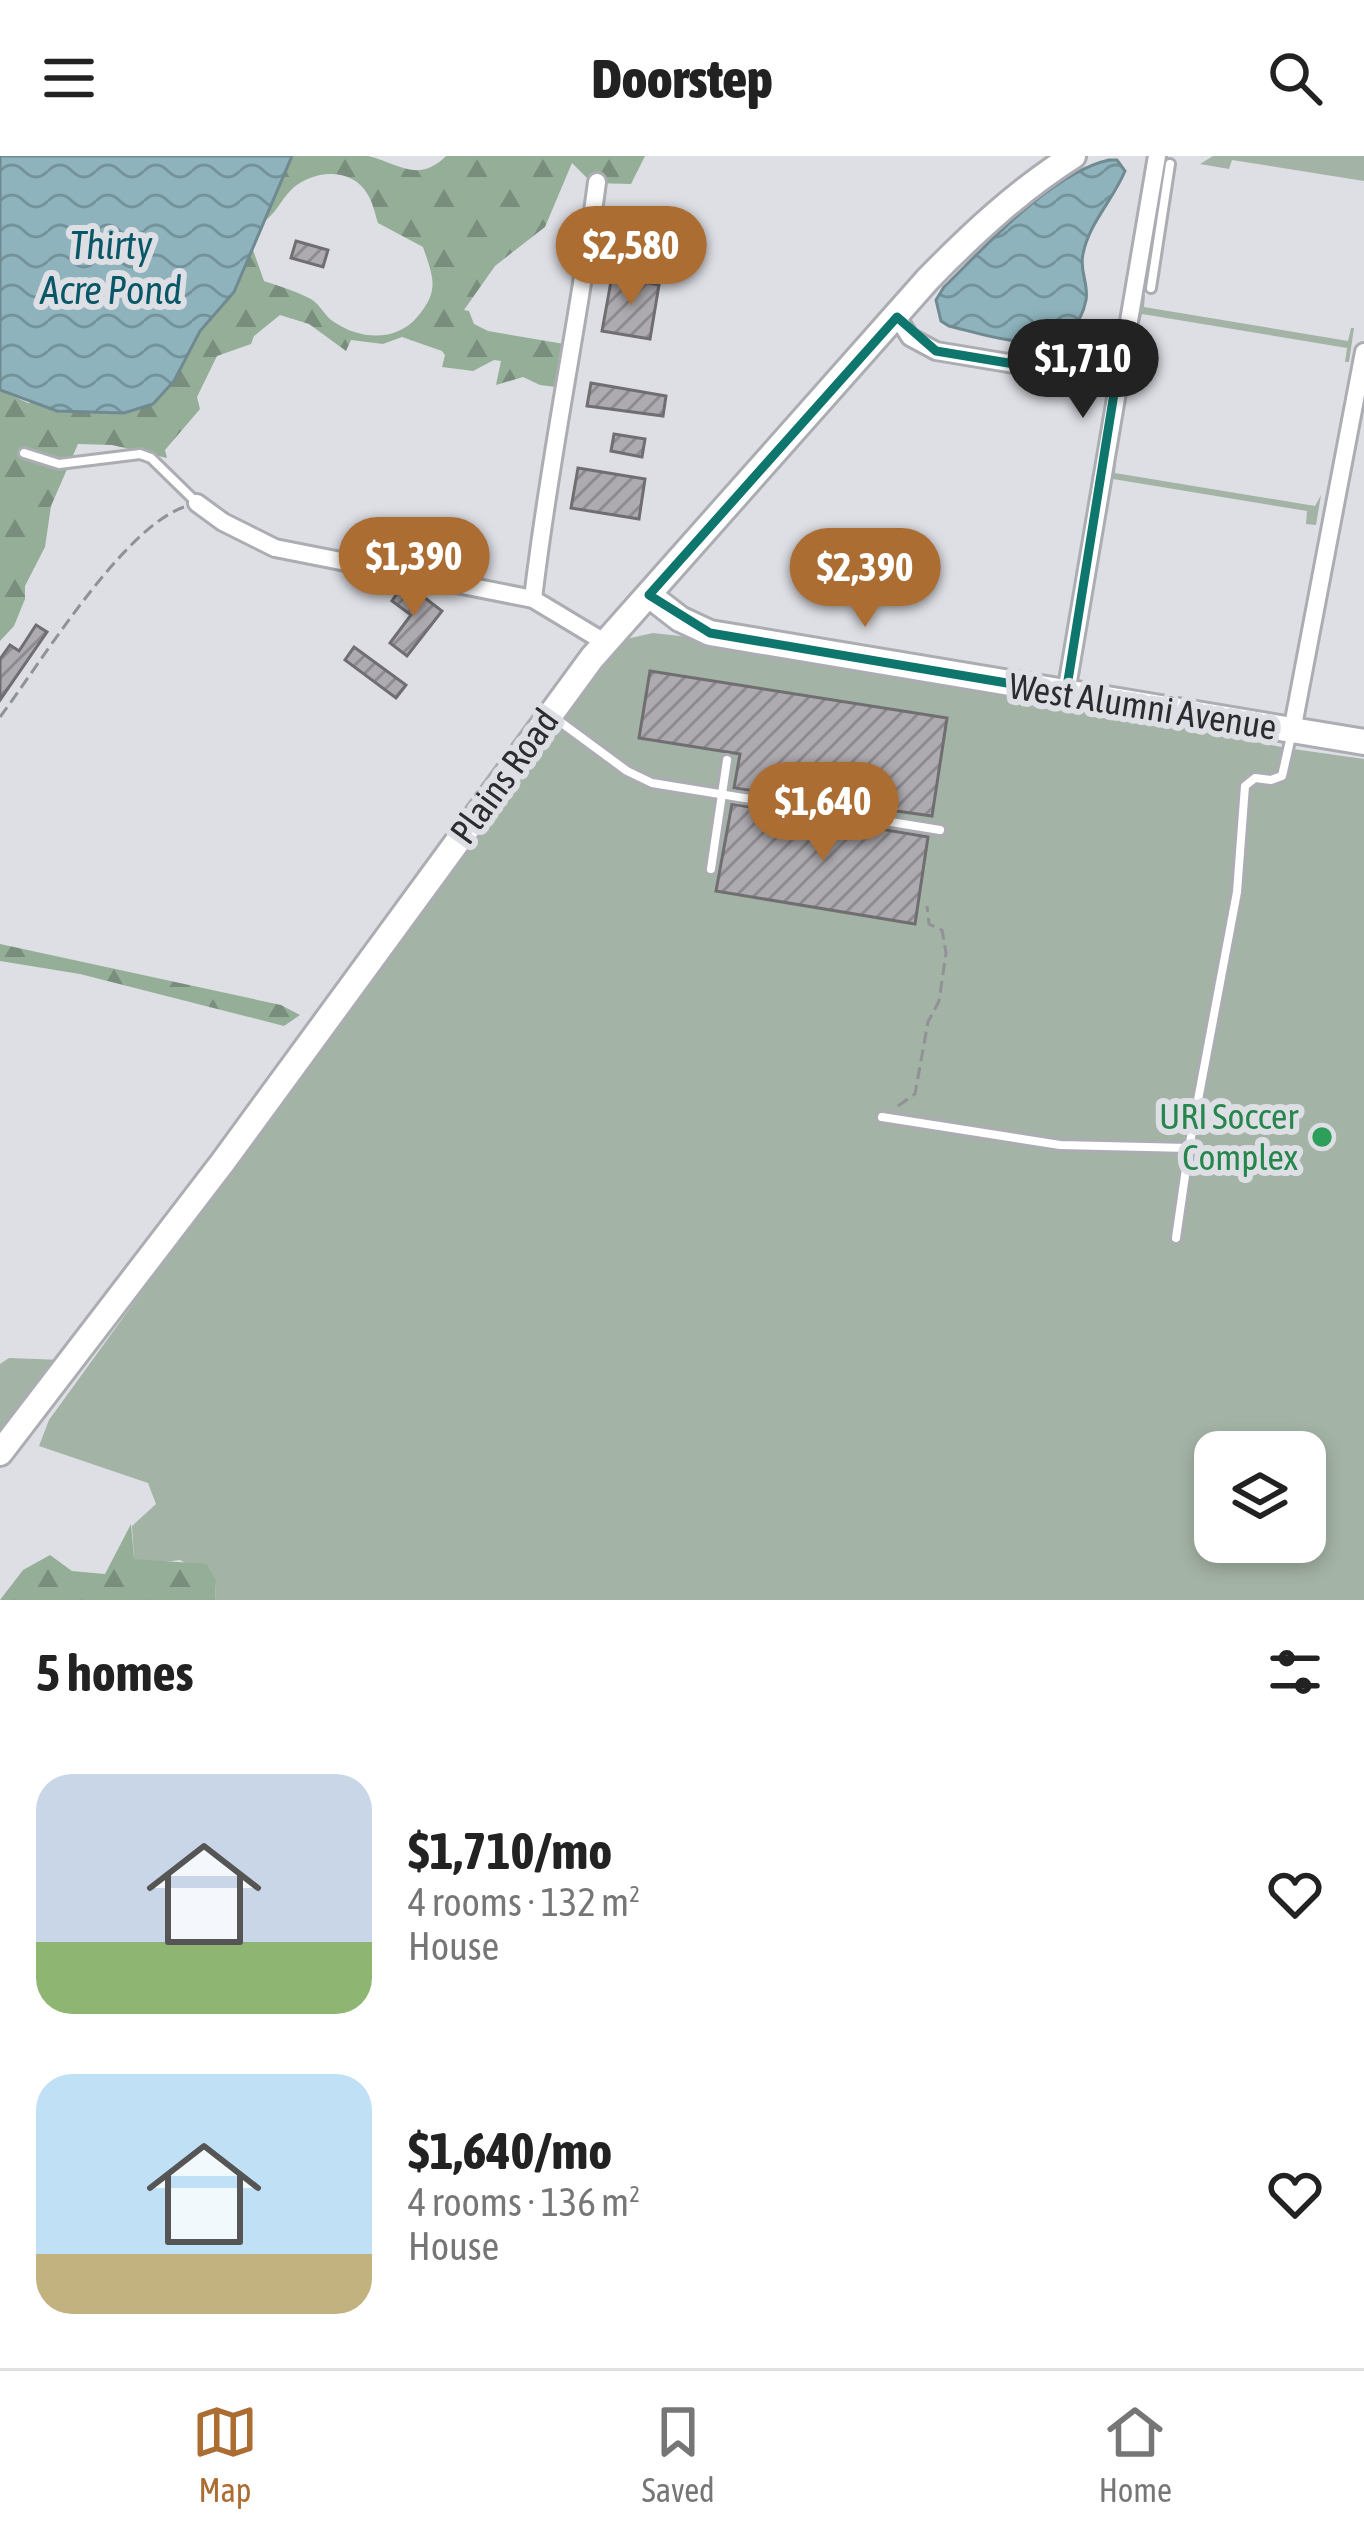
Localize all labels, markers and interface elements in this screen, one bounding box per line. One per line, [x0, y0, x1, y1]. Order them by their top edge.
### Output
icon: menu [36, 45, 102, 111]
icon: search [1262, 45, 1328, 111]
text: Doorstep [591, 48, 773, 109]
pin: $2,580 [533, 206, 729, 308]
water label: Thirty Acre Pond [39, 223, 182, 312]
text: $2,580 [583, 223, 679, 267]
pin: $1,710 [985, 319, 1181, 421]
text: $1,710 [1035, 336, 1131, 380]
pin: $1,390 [316, 517, 512, 619]
pin: $2,390 [767, 528, 963, 630]
text: $1,390 [366, 534, 462, 578]
text: $2,390 [817, 545, 913, 589]
street label: West Alumni Avenue [1006, 664, 1280, 748]
street label: Plains Road [441, 701, 567, 851]
pin: $1,640 [725, 762, 921, 864]
text: $1,640 [775, 779, 871, 823]
place label: URI Soccer Complex [1159, 1095, 1299, 1178]
marker: URI Soccer Complex [1309, 1124, 1335, 1150]
map controls [1194, 1431, 1326, 1563]
button: layers [1194, 1431, 1326, 1563]
icon: filters [1262, 1639, 1328, 1705]
text: 5 homes [36, 1643, 194, 1702]
text: $1,710/mo [408, 1821, 612, 1880]
icon: home [132, 1822, 276, 1966]
icon: heart [1262, 1861, 1328, 1927]
text: 4 rooms · 132 m² [408, 1880, 640, 1924]
text: House [408, 1924, 499, 1968]
text: $1,640/mo [408, 2121, 612, 2180]
icon: home [132, 2122, 276, 2266]
icon: heart [1262, 2161, 1328, 2227]
text: 4 rooms · 136 m² [408, 2180, 640, 2224]
text: House [408, 2224, 499, 2268]
tab: Map [192, 2399, 258, 2509]
tab: Saved [642, 2399, 715, 2509]
tab: Home [1099, 2399, 1172, 2509]

